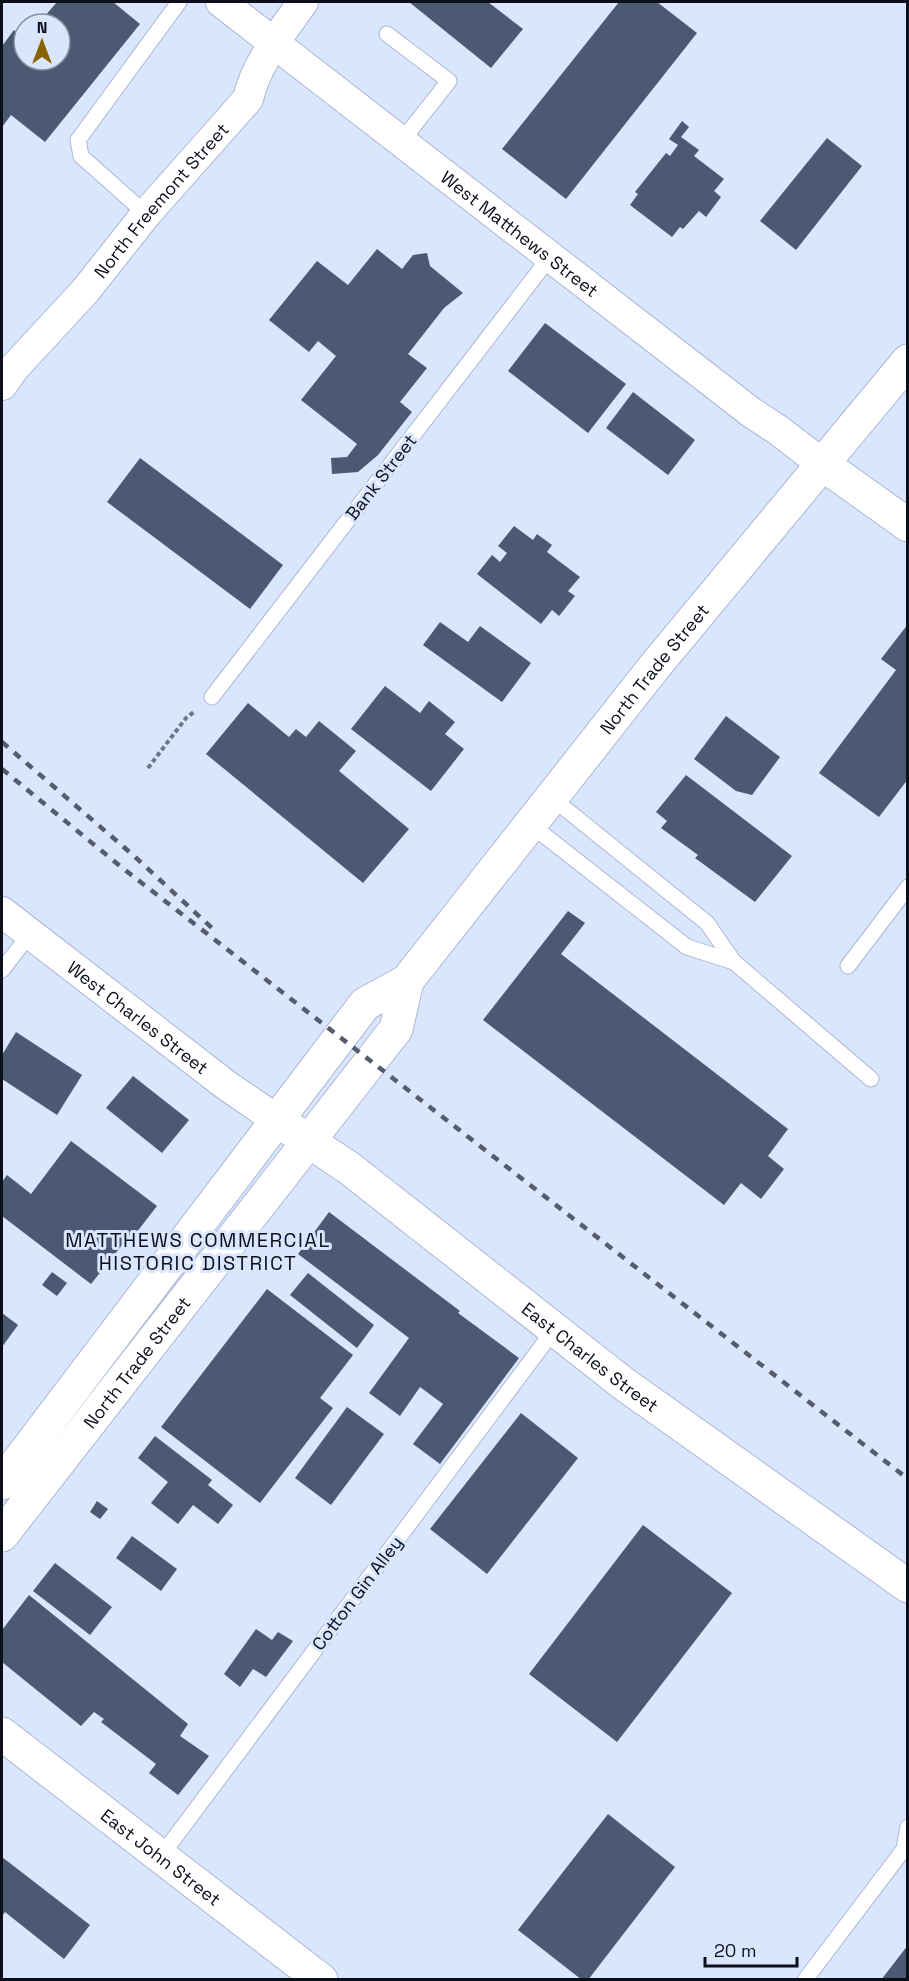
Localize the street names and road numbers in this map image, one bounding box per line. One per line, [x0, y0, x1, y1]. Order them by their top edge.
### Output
street label: North Freemont Street [89, 118, 233, 282]
street label: West Matthews Street [436, 165, 603, 302]
street label: Bank Street [340, 429, 422, 525]
street label: North Trade Street [594, 599, 713, 739]
street label: West Charles Street [63, 955, 213, 1079]
street label: North Trade Street [78, 1292, 195, 1433]
street label: East Charles Street [517, 1297, 663, 1417]
street label: Cotton Gin Alley [307, 1531, 407, 1655]
street label: East John Street [96, 1803, 226, 1910]

